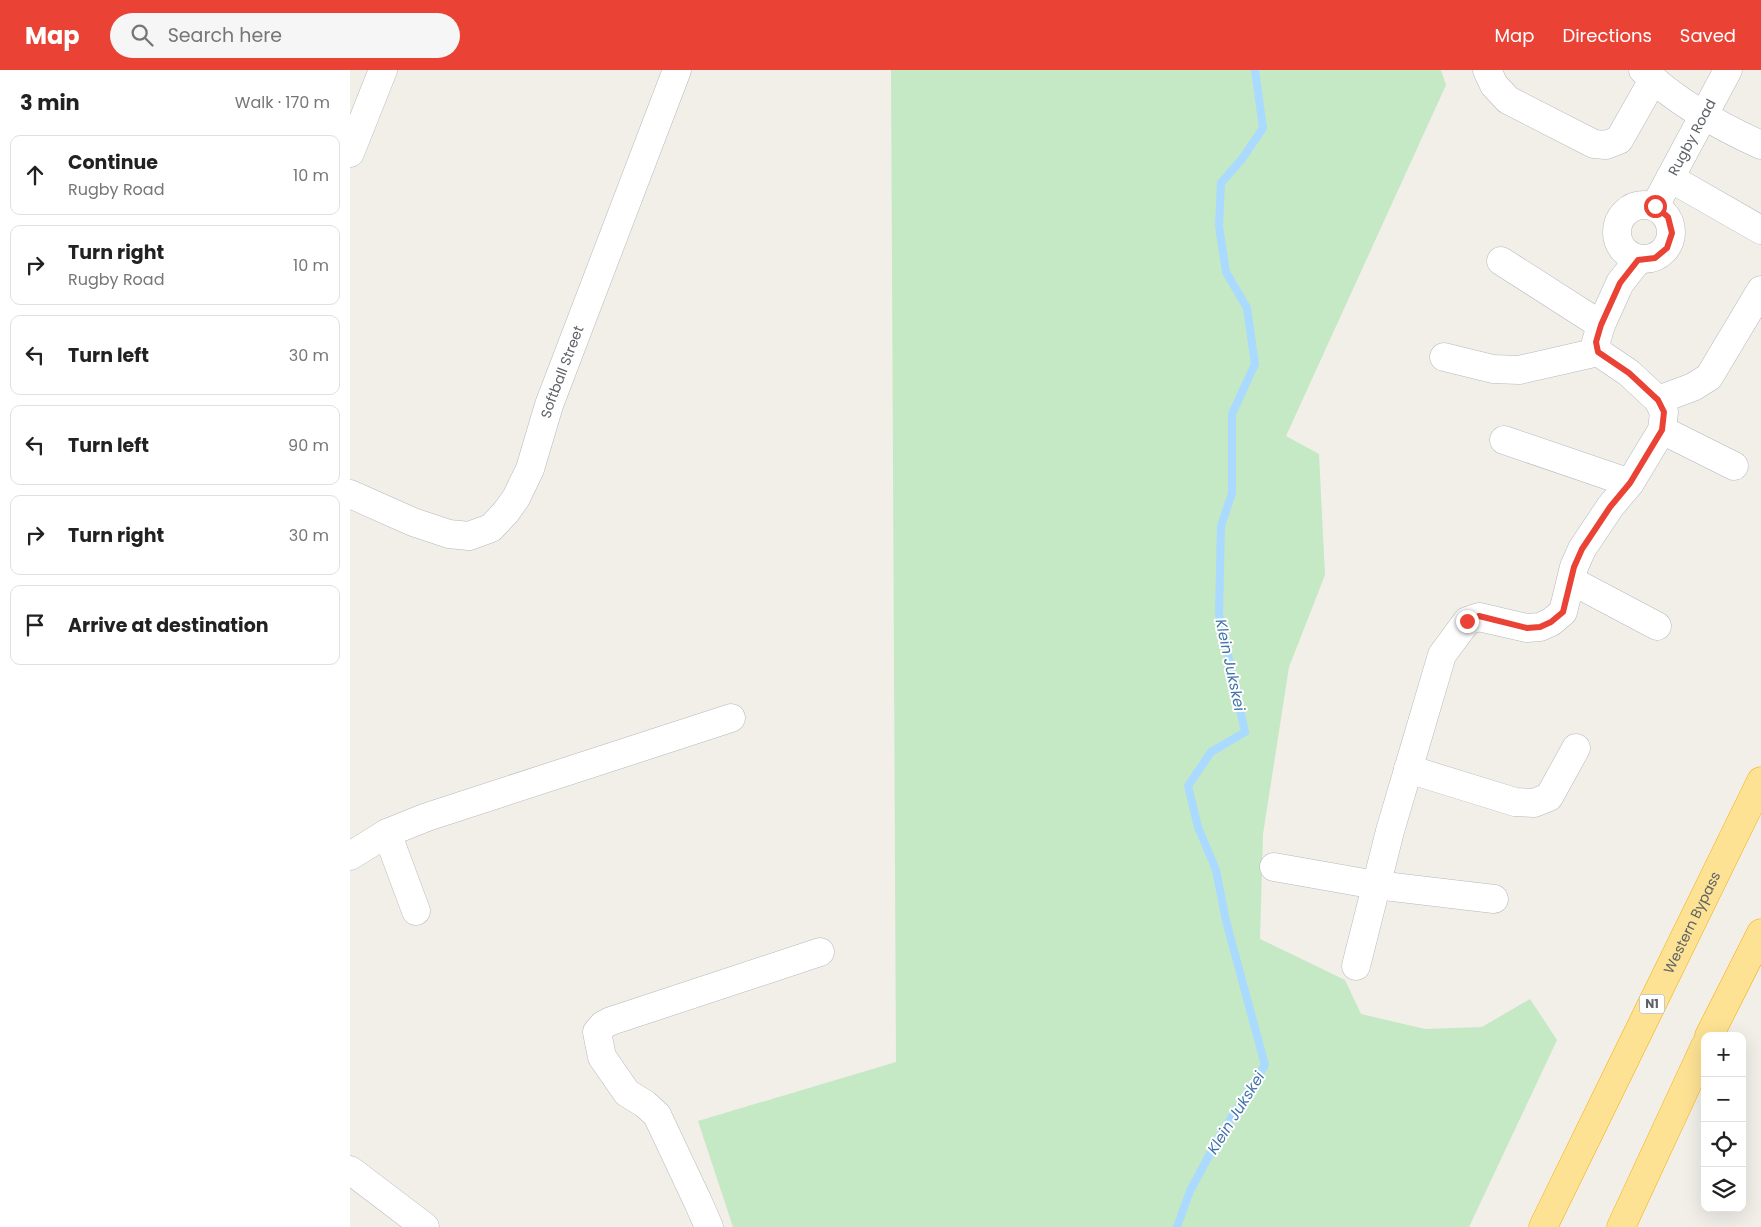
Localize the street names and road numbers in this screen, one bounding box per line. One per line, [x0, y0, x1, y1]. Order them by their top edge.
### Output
street label: Rugby Road [1663, 95, 1721, 179]
street label: Softball Street [536, 323, 588, 421]
street label: Western Bypass [1658, 868, 1725, 977]
road number: N1 [1640, 994, 1664, 1014]

